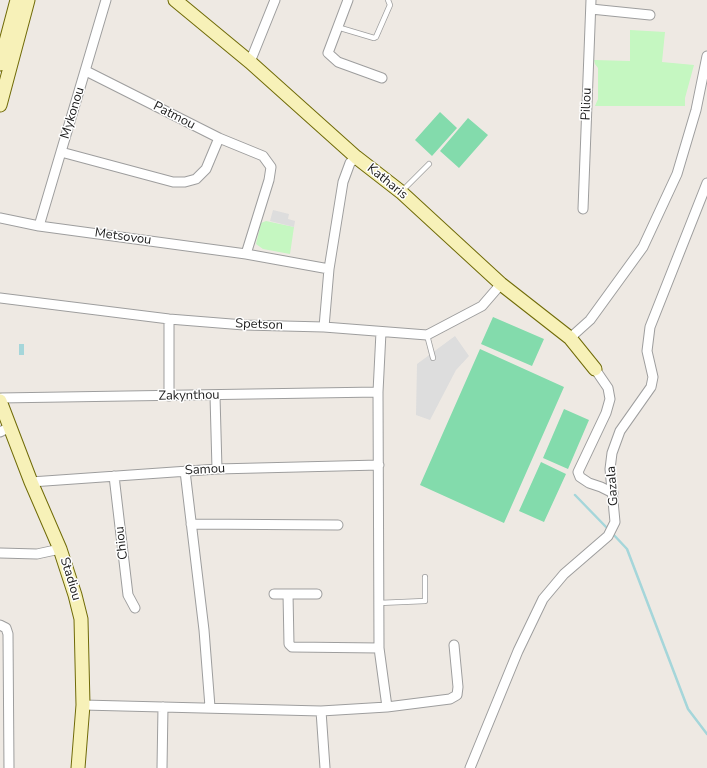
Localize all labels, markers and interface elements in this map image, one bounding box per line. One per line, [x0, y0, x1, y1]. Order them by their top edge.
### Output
street label: Mykonou [58, 85, 88, 141]
street label: Piliou [579, 87, 595, 121]
street label: Patmou [150, 99, 198, 133]
street label: Katharis [364, 161, 410, 203]
street label: Metsovou [94, 225, 152, 249]
street label: Spetson [235, 316, 283, 334]
street label: Zakynthou [158, 388, 220, 404]
street label: Samou [184, 461, 226, 479]
street label: Gazala [604, 466, 622, 506]
street label: Chiou [112, 525, 132, 561]
street label: Stadiou [56, 555, 84, 603]

